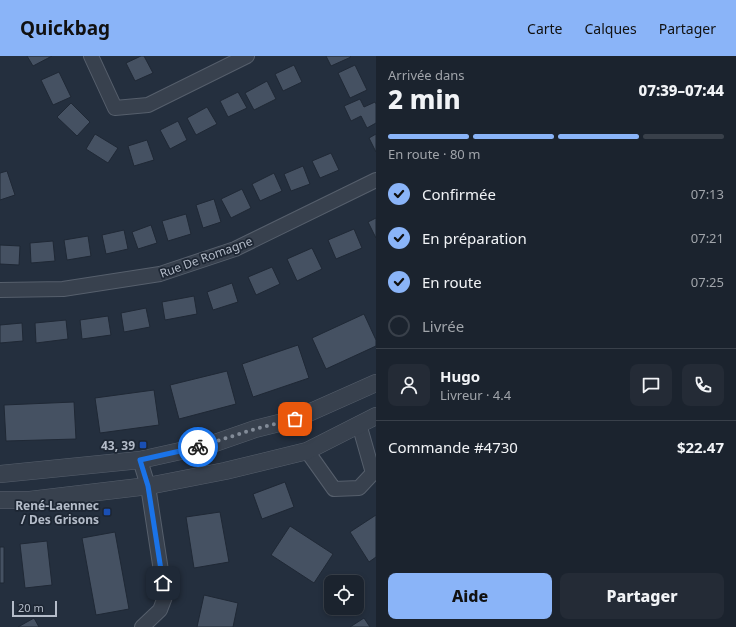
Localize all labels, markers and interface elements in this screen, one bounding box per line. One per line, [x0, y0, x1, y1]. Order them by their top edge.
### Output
text: Quickbag [20, 15, 110, 41]
text: Carte [527, 19, 563, 38]
text: Calques [585, 19, 637, 38]
text: Partager [659, 19, 716, 38]
text: Arrivée dans [388, 66, 465, 84]
text: 07:39–07:44 [639, 80, 724, 100]
text: 2 min [388, 81, 461, 117]
text: En route · 80 m [388, 145, 480, 163]
icon: check [388, 183, 410, 205]
text: Confirmée [422, 184, 496, 204]
text: 07:13 [691, 185, 724, 203]
icon: check [388, 227, 410, 249]
text: En préparation [422, 228, 527, 248]
text: 07:21 [691, 229, 724, 247]
street label: Rue De Romagne [157, 232, 255, 282]
icon: check [388, 271, 410, 293]
text: En route [422, 272, 482, 292]
text: 07:25 [691, 273, 724, 291]
text: Livrée [422, 316, 464, 336]
button: person [388, 364, 430, 406]
button: chat [630, 364, 672, 406]
button: phone [682, 364, 724, 406]
text: Hugo [440, 366, 480, 386]
text: Livreur · 4.4 [440, 386, 511, 404]
pin [278, 402, 312, 436]
icon: bag [284, 408, 306, 430]
courier [178, 427, 218, 467]
icon: bike [187, 436, 209, 458]
place label: 43, 39 [101, 437, 135, 454]
text: Commande #4730 [388, 437, 518, 457]
text: $22.47 [677, 437, 724, 457]
marker: 43, 39 [138, 440, 148, 450]
place label: René-Laennec / Des Grisons [15, 497, 99, 528]
marker: René-Laennec / Des Grisons [102, 507, 112, 517]
pin [146, 566, 180, 600]
icon: home [152, 572, 174, 594]
button: Aide [388, 573, 552, 619]
button: Partager [560, 573, 724, 619]
map controls [324, 575, 364, 615]
button: locate [324, 575, 364, 615]
scale bar [12, 599, 57, 618]
text: 20 m [18, 600, 44, 615]

